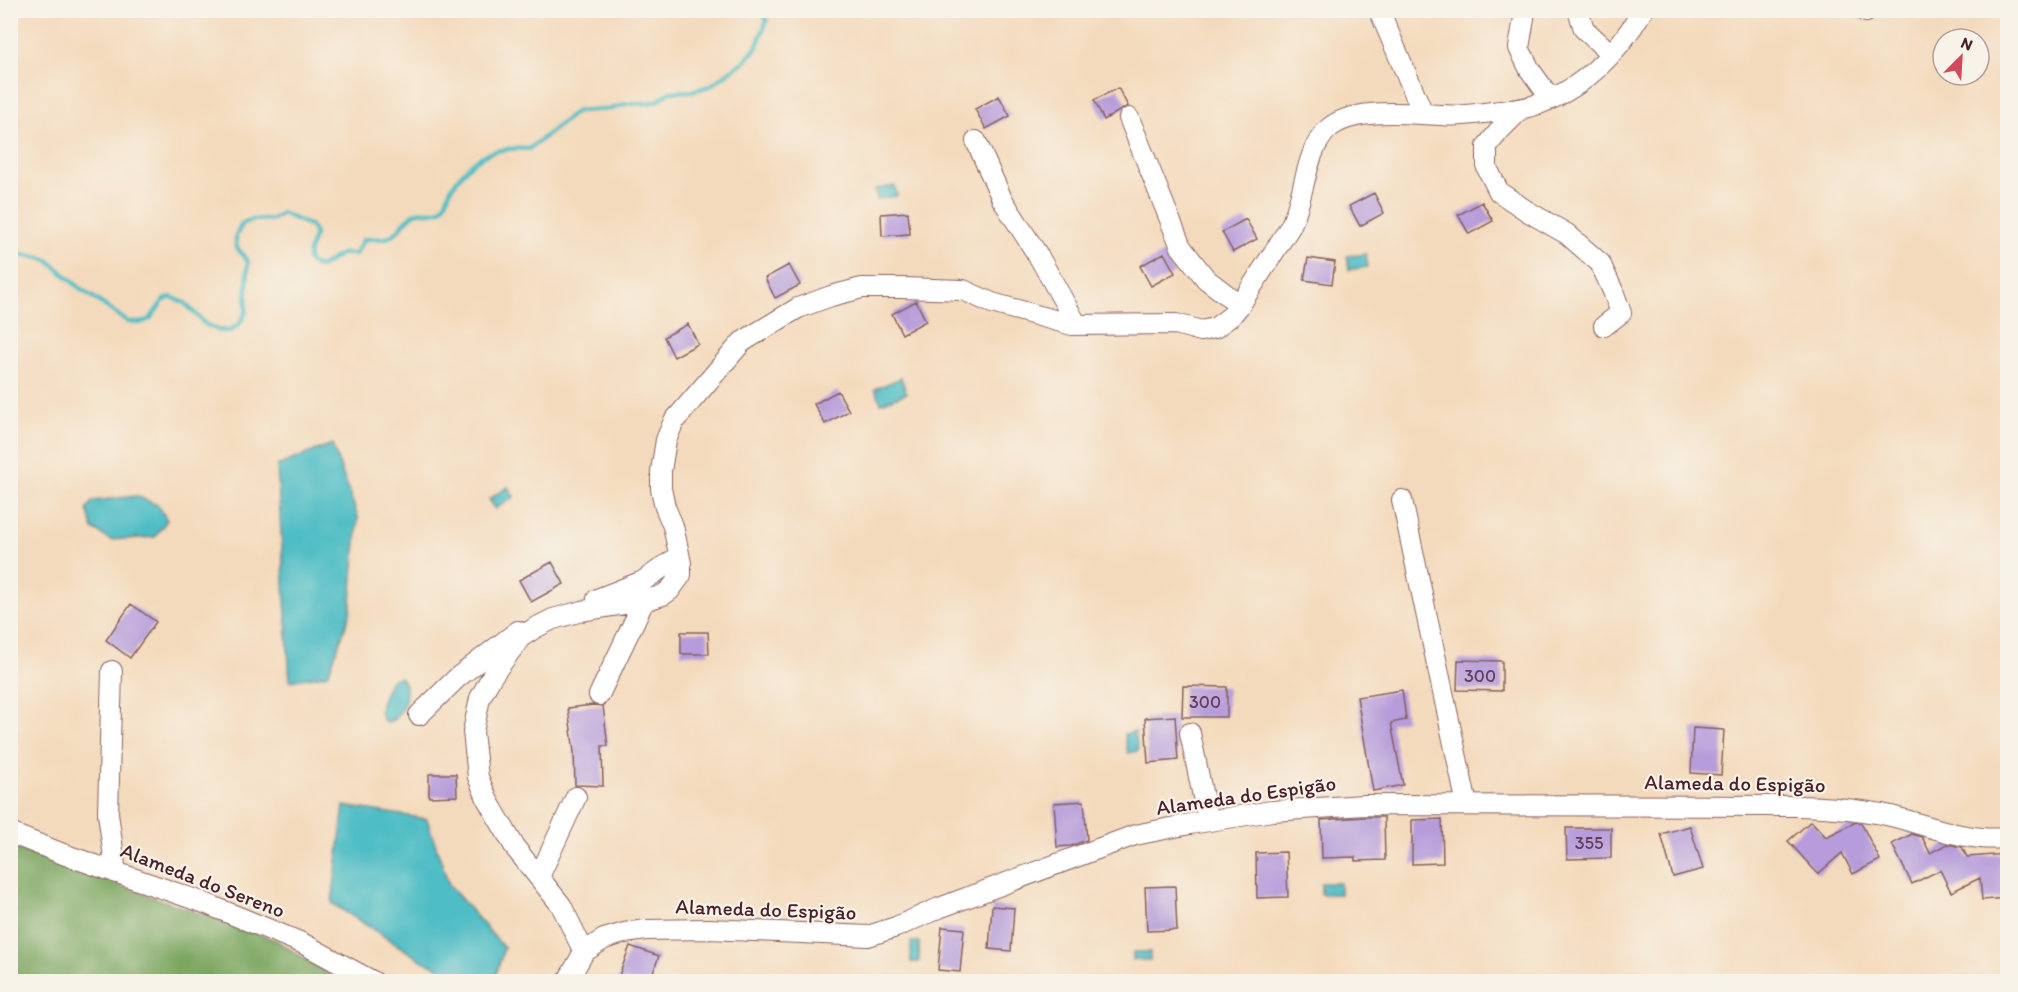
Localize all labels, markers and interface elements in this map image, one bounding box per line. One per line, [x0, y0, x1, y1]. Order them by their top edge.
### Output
north arrow [1931, 27, 1991, 87]
text: N [1958, 33, 1976, 55]
house number: 300 [1464, 665, 1496, 687]
house number: 300 [1189, 691, 1221, 713]
street label: Alameda do Espigão [1644, 769, 1826, 797]
street label: Alameda do Espigão [1155, 770, 1337, 820]
house number: 355 [1575, 832, 1603, 854]
street label: Alameda do Sereno [117, 837, 289, 923]
street label: Alameda do Espigão [675, 893, 857, 925]

